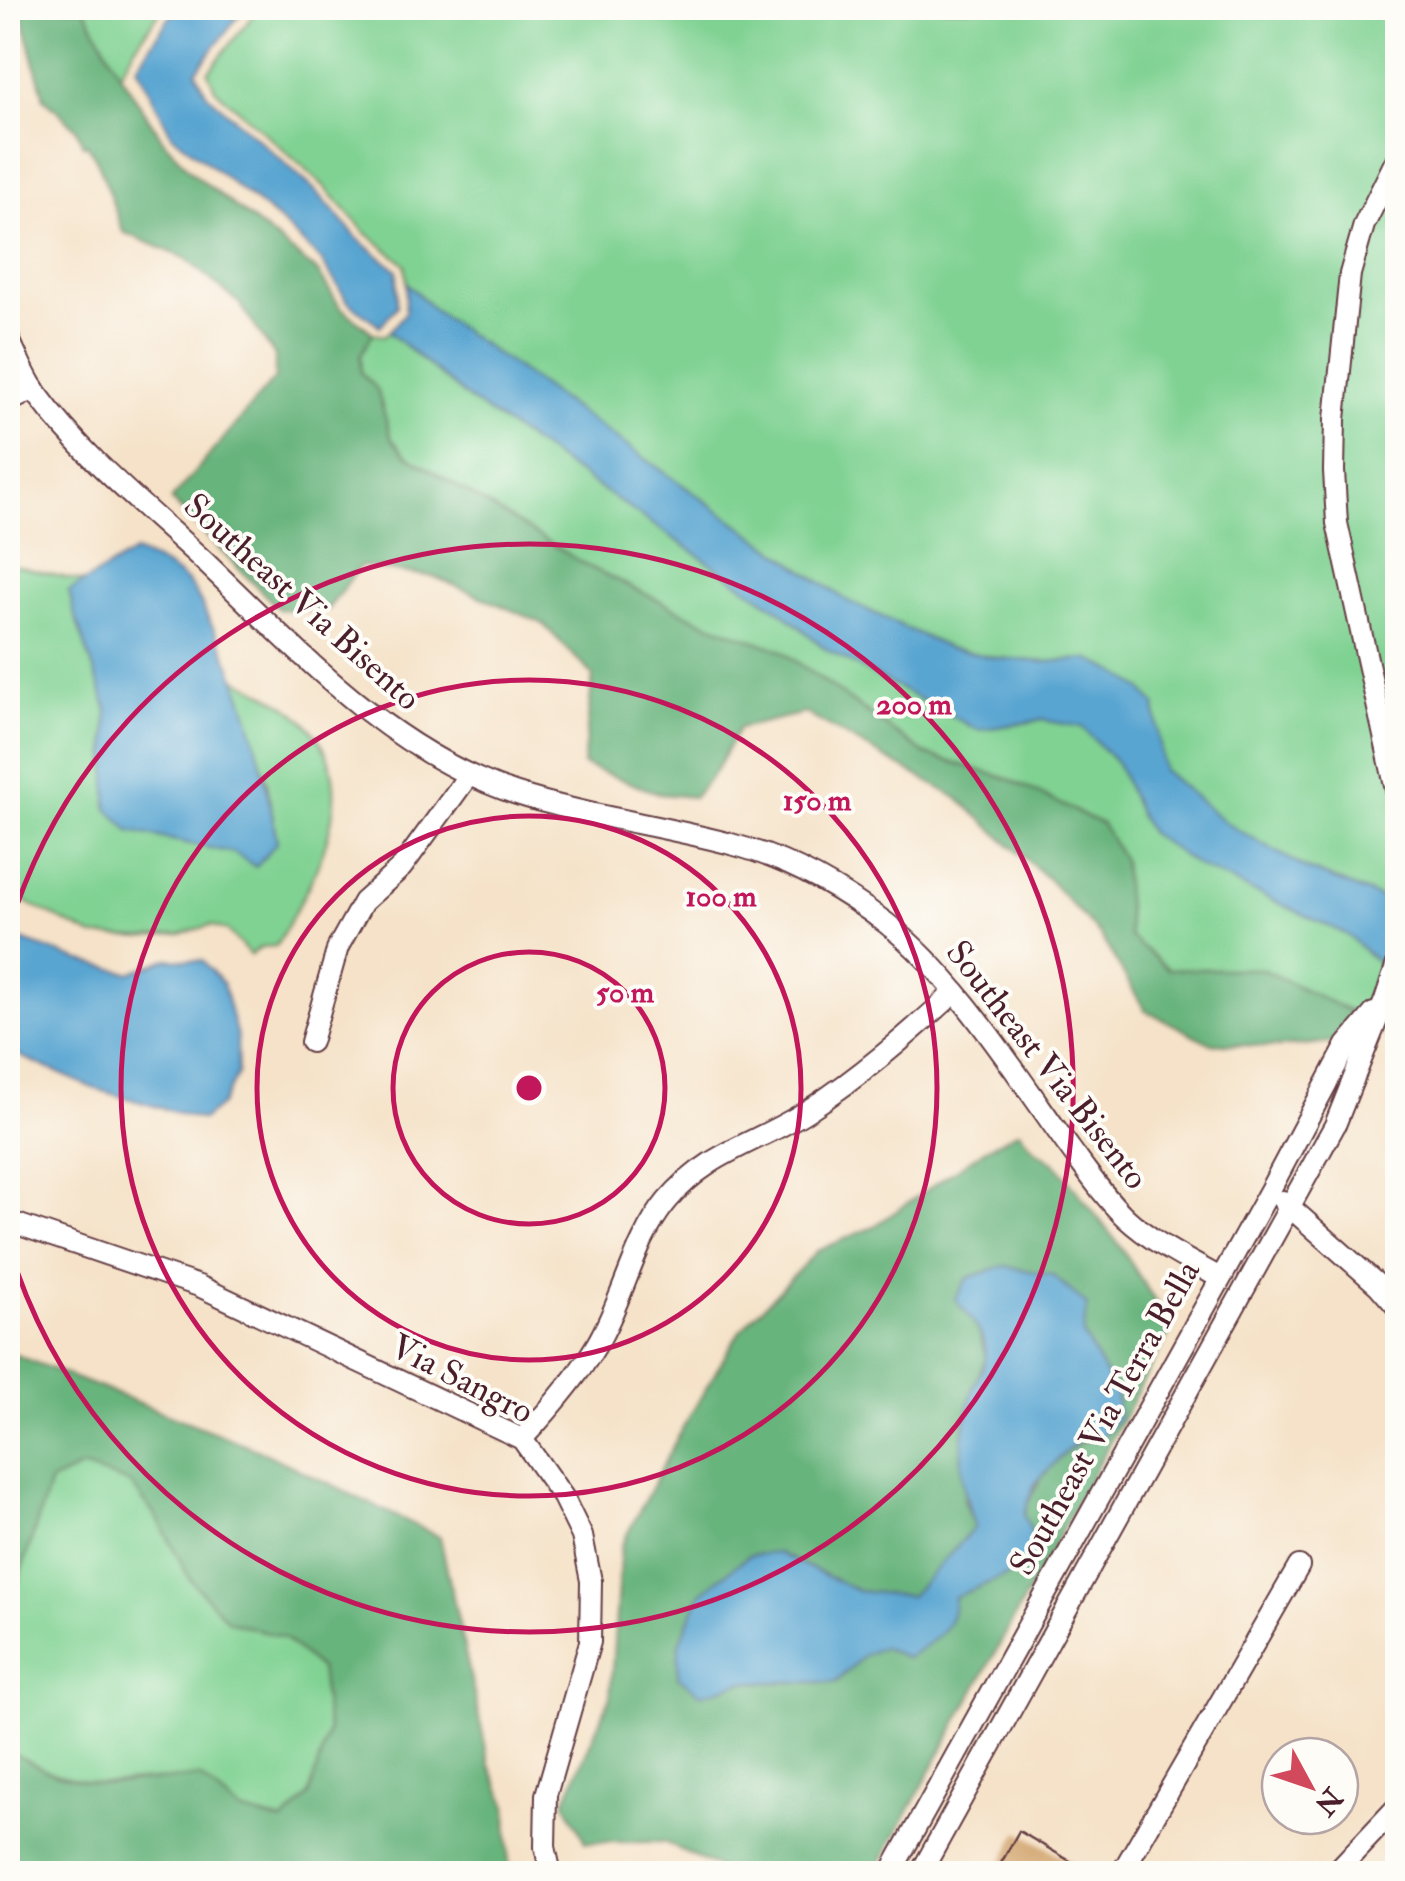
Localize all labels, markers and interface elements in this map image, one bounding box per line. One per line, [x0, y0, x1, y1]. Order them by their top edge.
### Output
street label: Southeast Via Bisento [174, 484, 430, 720]
text: 200 m [876, 686, 952, 723]
text: 150 m [783, 782, 852, 819]
text: 100 m [686, 878, 757, 915]
street label: Southeast Via Bisento [936, 932, 1158, 1198]
text: 50 m [596, 974, 655, 1011]
centre of rings [511, 1070, 547, 1106]
street label: Southeast Via Terra Bella [1000, 1252, 1210, 1583]
street label: Via Sangro [383, 1324, 541, 1434]
north arrow [1260, 1736, 1360, 1836]
text: N [1306, 1779, 1350, 1823]

